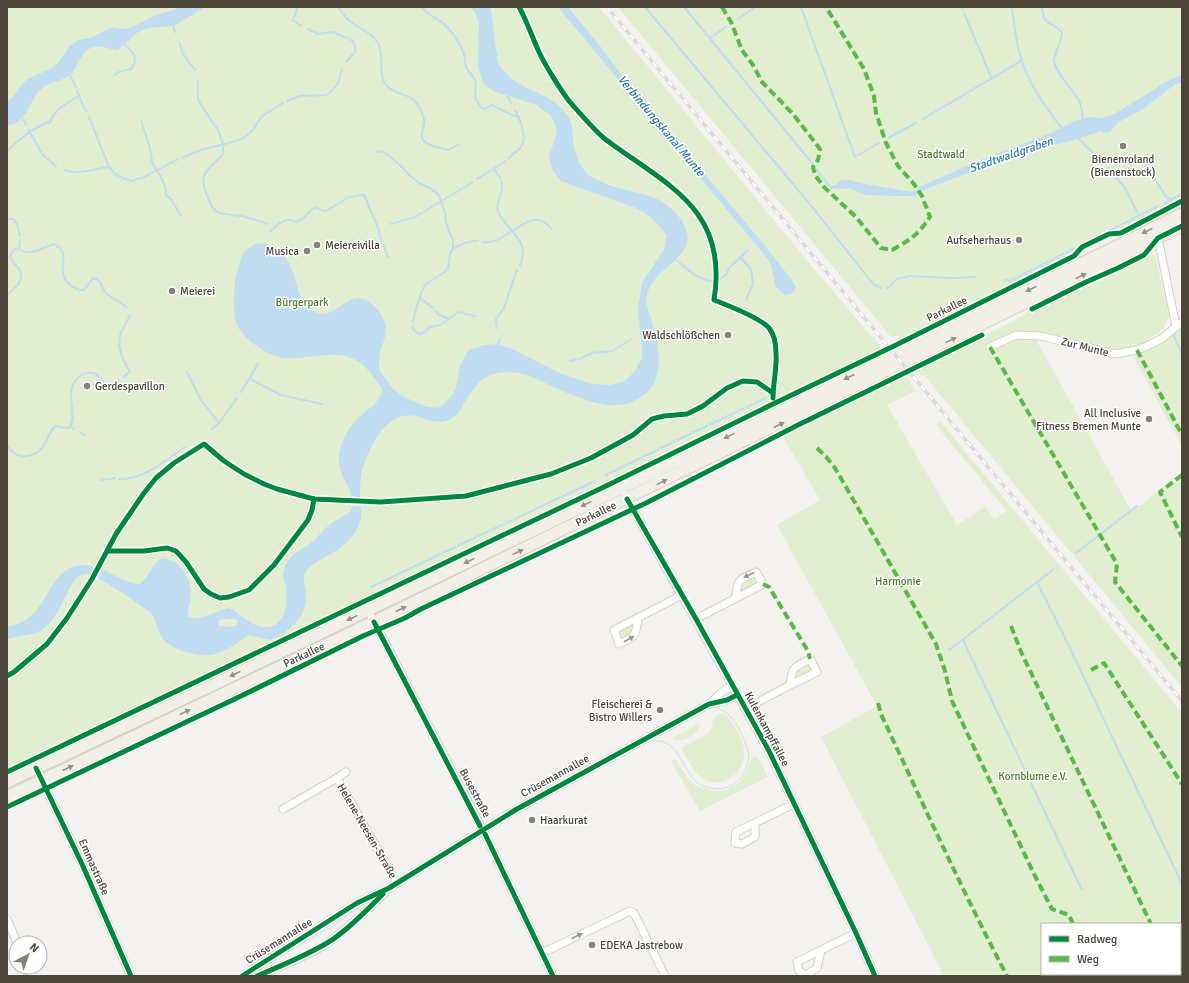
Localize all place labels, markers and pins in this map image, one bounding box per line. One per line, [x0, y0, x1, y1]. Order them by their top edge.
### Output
marker: Bienenroland (Bienenstock) [1118, 141, 1128, 151]
place label: Bienenroland (Bienenstock) [1091, 153, 1155, 179]
place label: Aufseherhaus [946, 234, 1011, 247]
marker: Aufseherhaus [1014, 235, 1024, 245]
place label: Meiereivilla [325, 239, 380, 252]
marker: Meiereivilla [312, 240, 322, 250]
place label: Musica [266, 245, 299, 258]
marker: Musica [302, 246, 312, 256]
place label: Meierei [180, 285, 215, 298]
marker: Meierei [167, 286, 177, 296]
place label: Waldschlößchen [642, 329, 720, 342]
marker: Waldschlößchen [723, 330, 733, 340]
place label: Gerdespavillon [95, 380, 165, 393]
marker: Gerdespavillon [82, 381, 92, 391]
place label: All Inclusive Fitness Bremen Munte [1036, 407, 1141, 433]
marker: All Inclusive Fitness Bremen Munte [1144, 414, 1154, 424]
place label: Fleischerei & Bistro Willers [589, 698, 652, 724]
marker: Fleischerei & Bistro Willers [655, 705, 665, 715]
place label: Haarkurat [540, 814, 587, 827]
marker: Haarkurat [527, 815, 537, 825]
place label: EDEKA Jastrebow [600, 939, 683, 952]
marker: EDEKA Jastrebow [587, 940, 597, 950]

